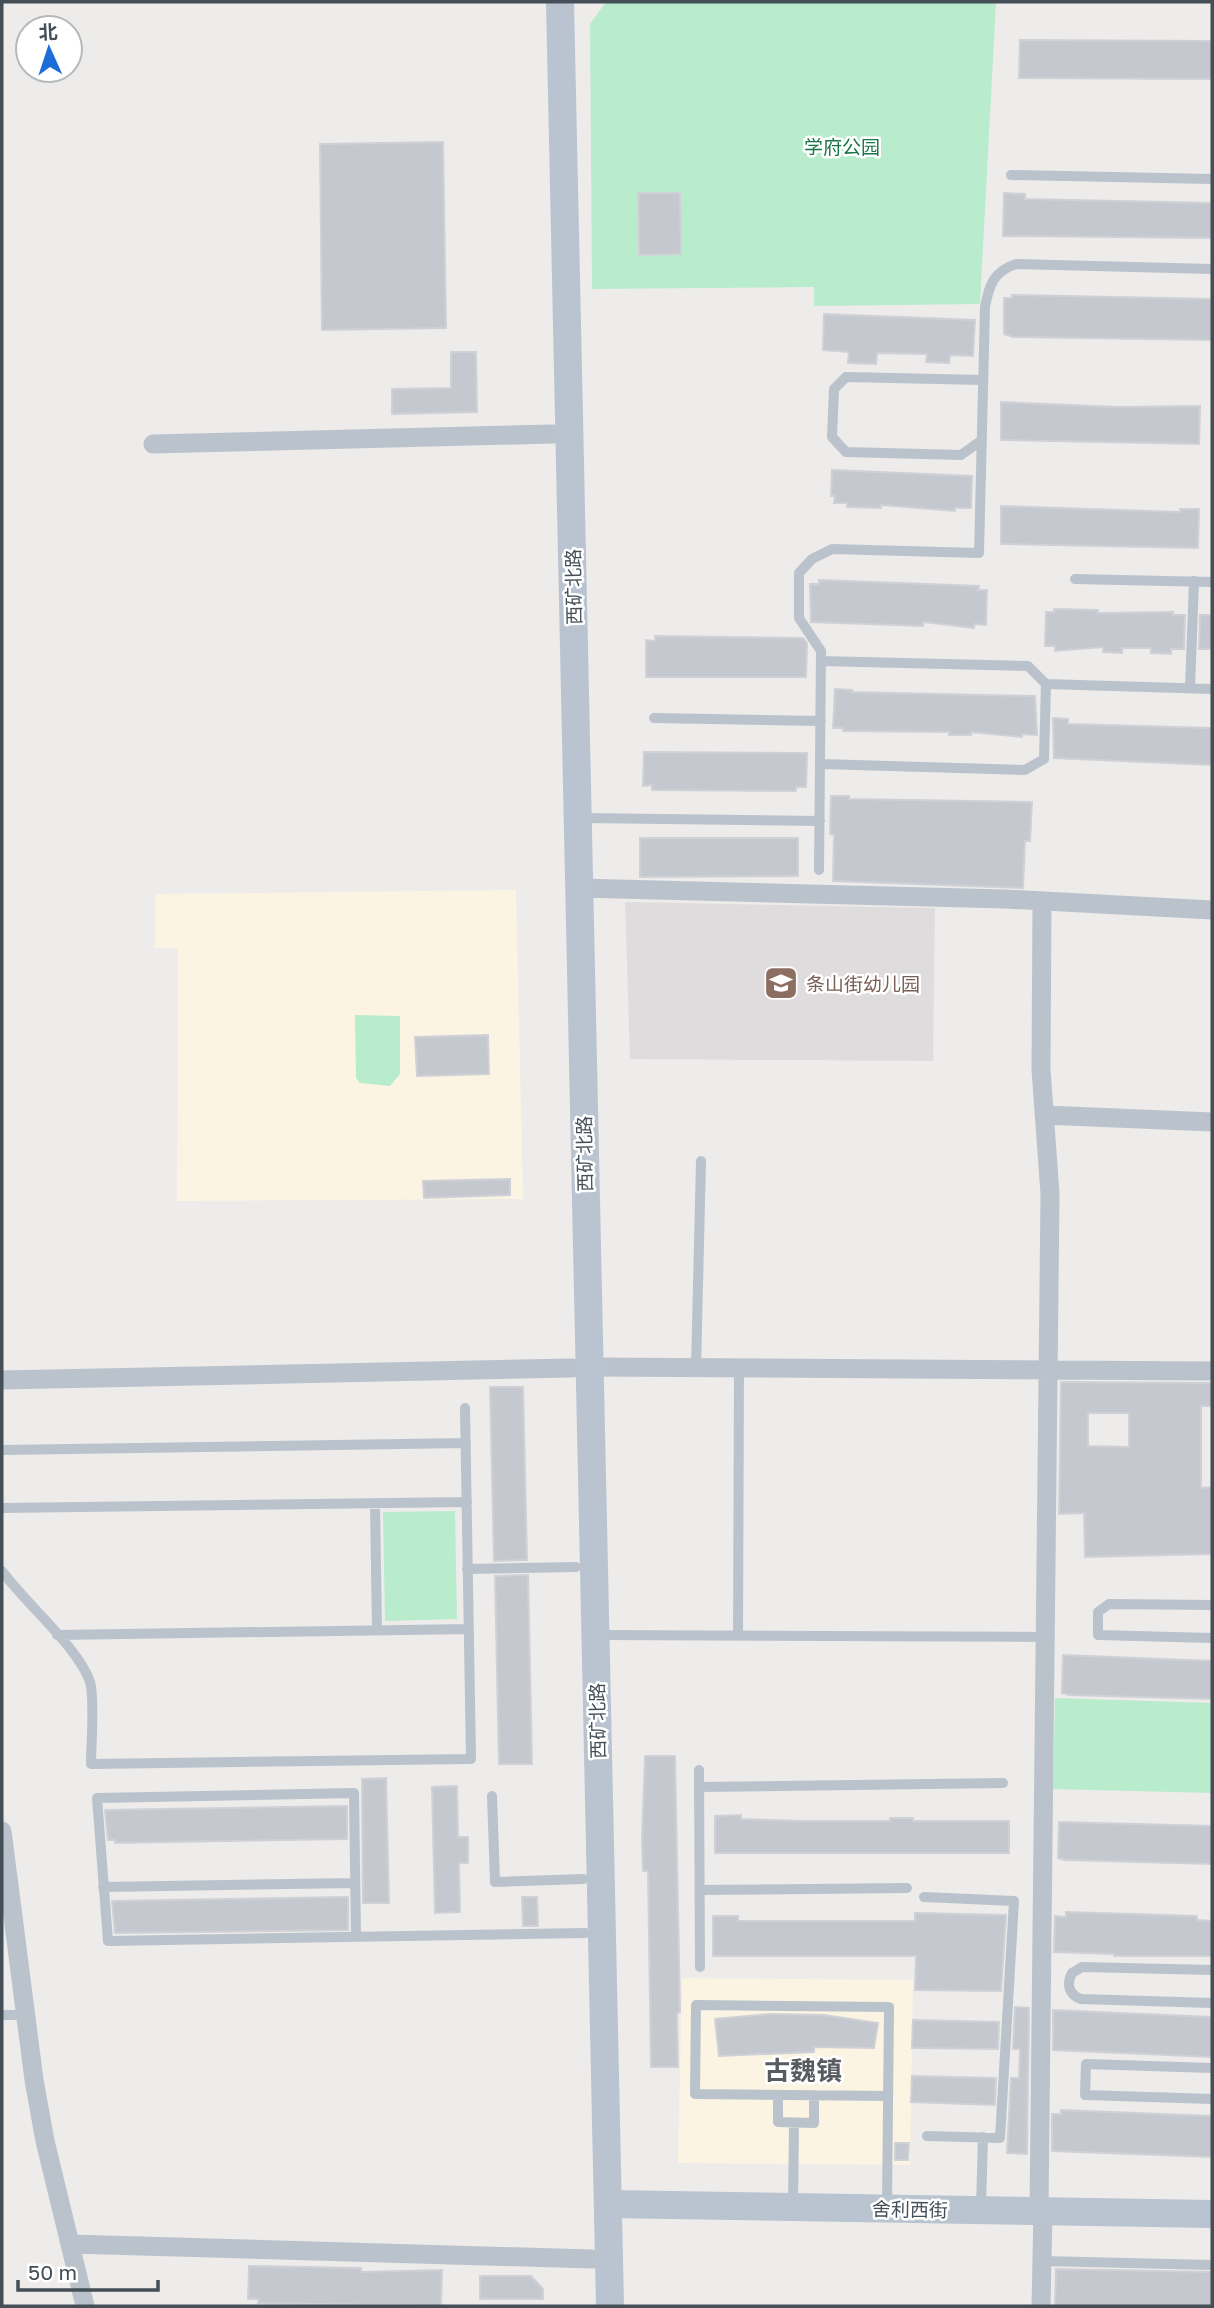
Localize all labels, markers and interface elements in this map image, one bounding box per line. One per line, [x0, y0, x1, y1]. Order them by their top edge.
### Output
north arrow [14, 14, 84, 84]
text: 北 [38, 20, 58, 44]
park label: 学府公园 [804, 135, 880, 158]
street label: 西矿北路 [561, 549, 585, 625]
school or university icon: 条山街幼儿园 [762, 964, 800, 1002]
place label: 条山街幼儿园 [806, 972, 920, 995]
street label: 西矿北路 [572, 1116, 596, 1192]
street label: 西矿北路 [585, 1683, 609, 1759]
district label: 古魏镇 [764, 2055, 842, 2086]
street label: 舍利西街 [872, 2197, 948, 2221]
scale bar [18, 2248, 158, 2292]
text: 50 m [28, 2259, 77, 2285]

